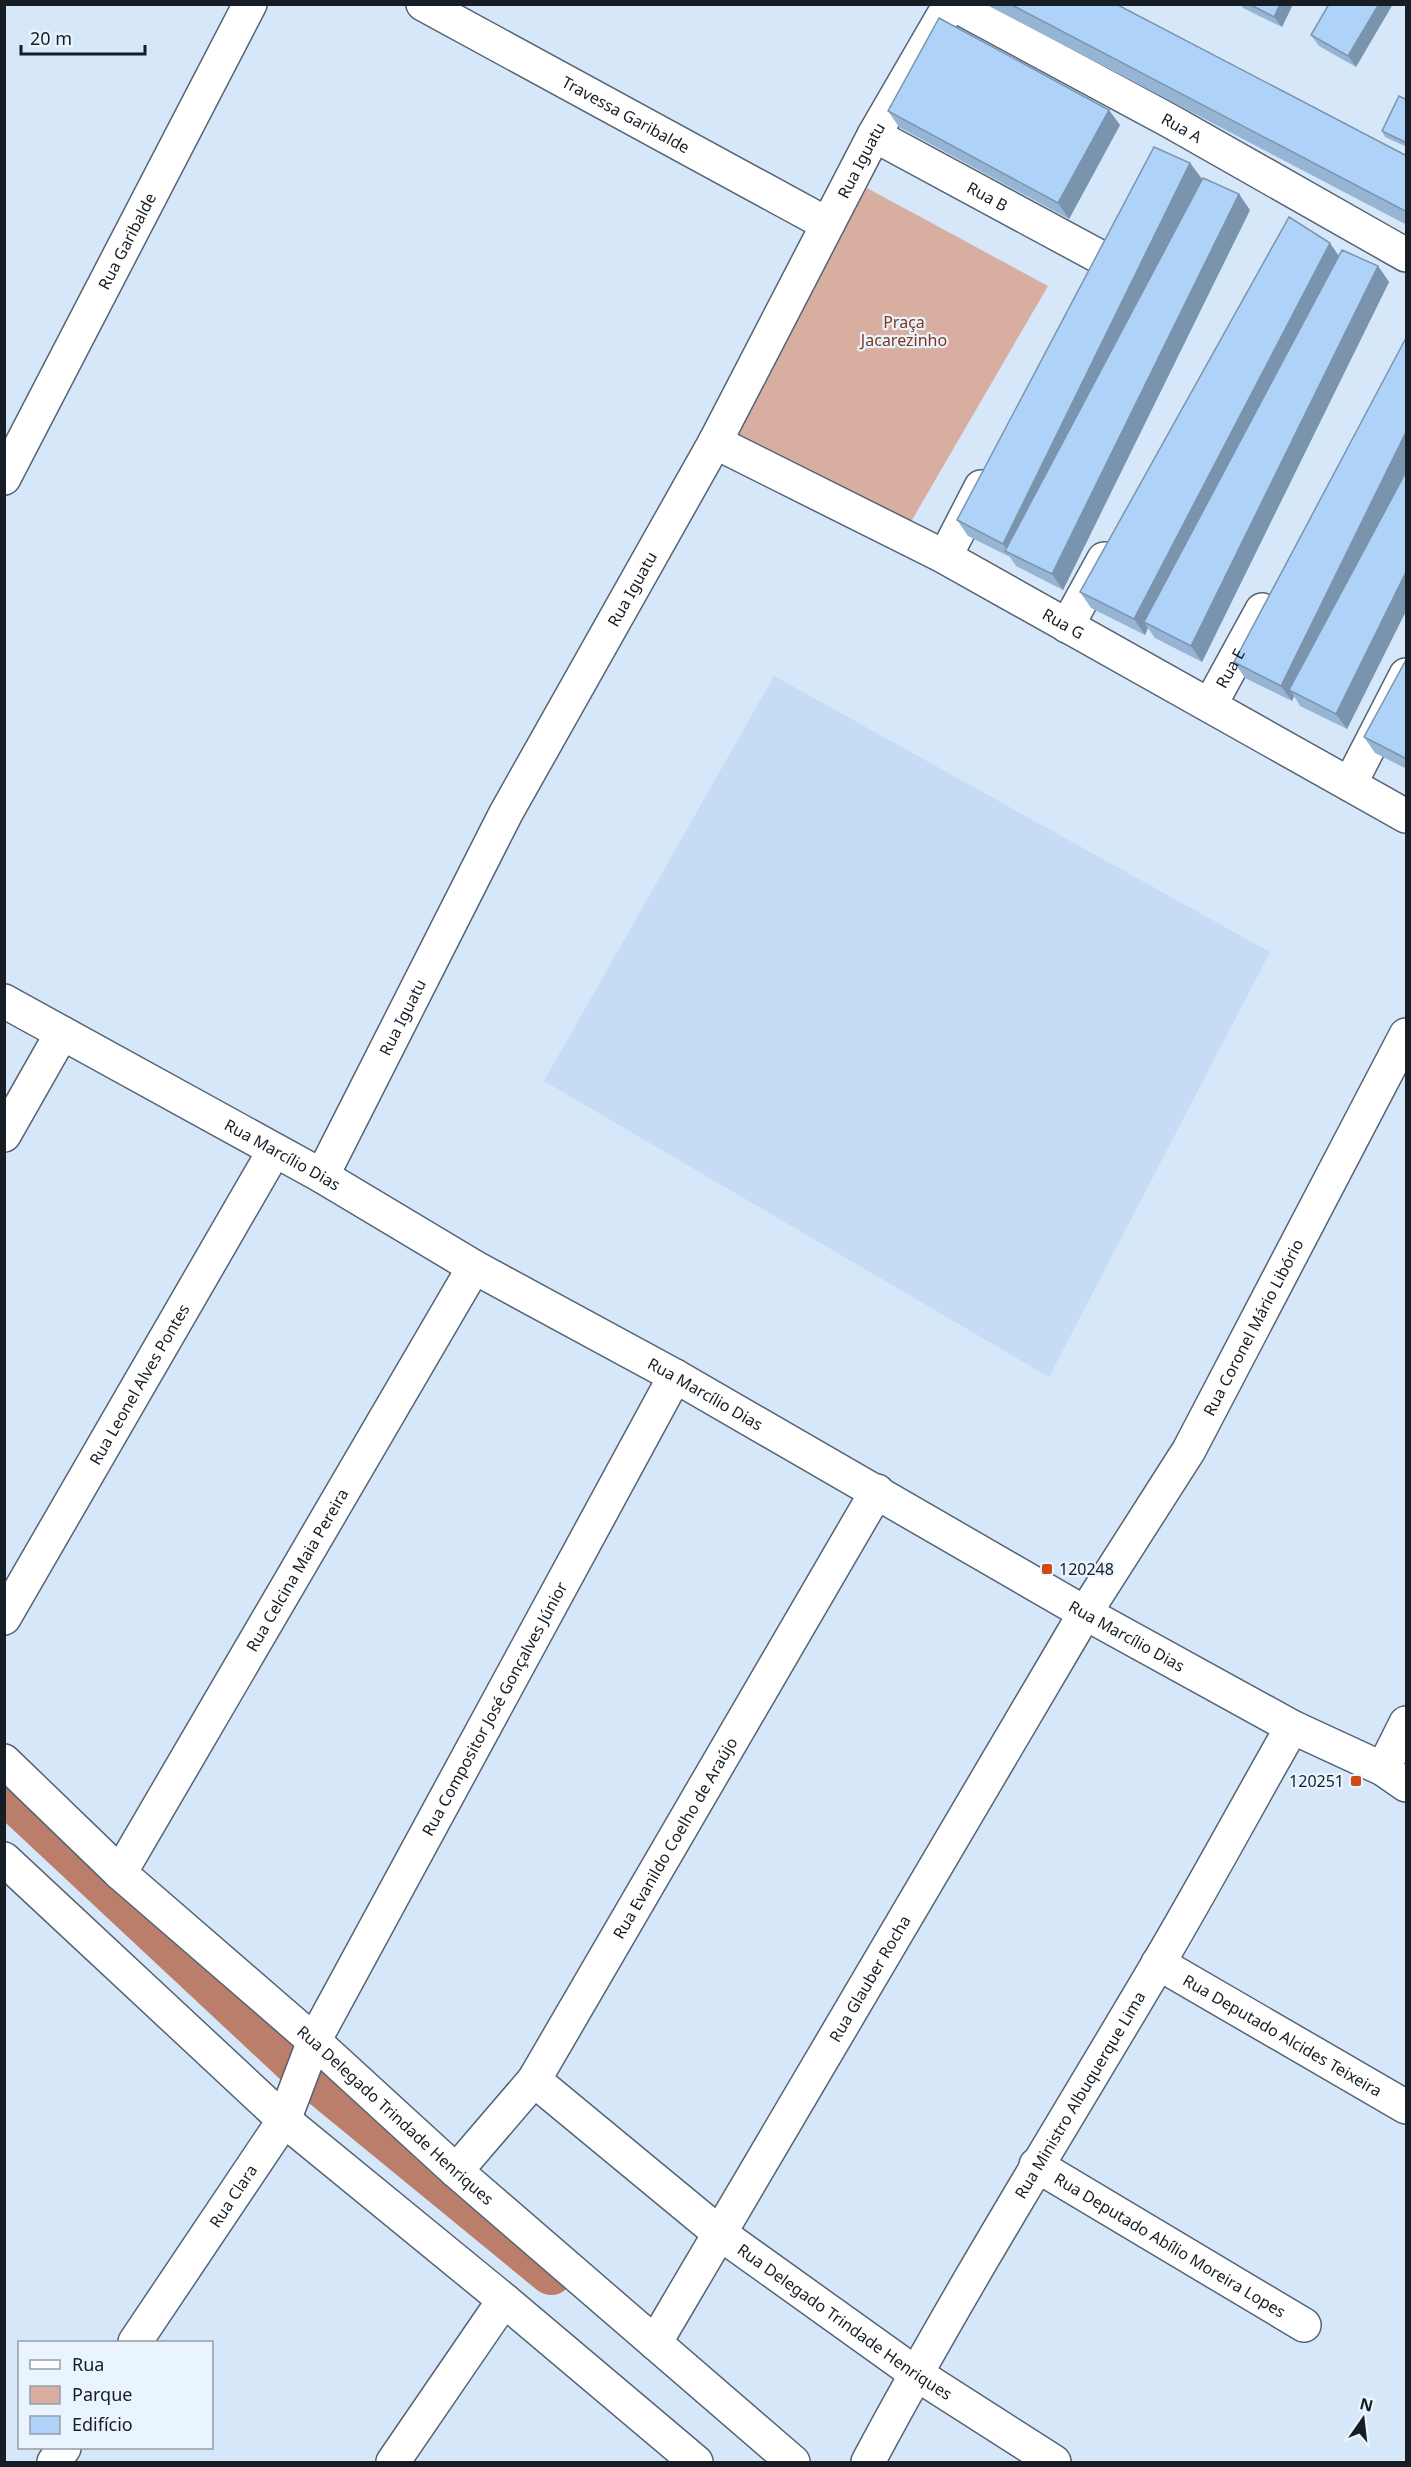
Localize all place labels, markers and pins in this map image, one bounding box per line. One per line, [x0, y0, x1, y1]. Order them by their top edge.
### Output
place label: 120248 [1059, 1558, 1114, 1580]
marker: 120248 [1040, 1562, 1054, 1576]
place label: 120251 [1289, 1770, 1344, 1792]
marker: 120251 [1349, 1774, 1363, 1788]

